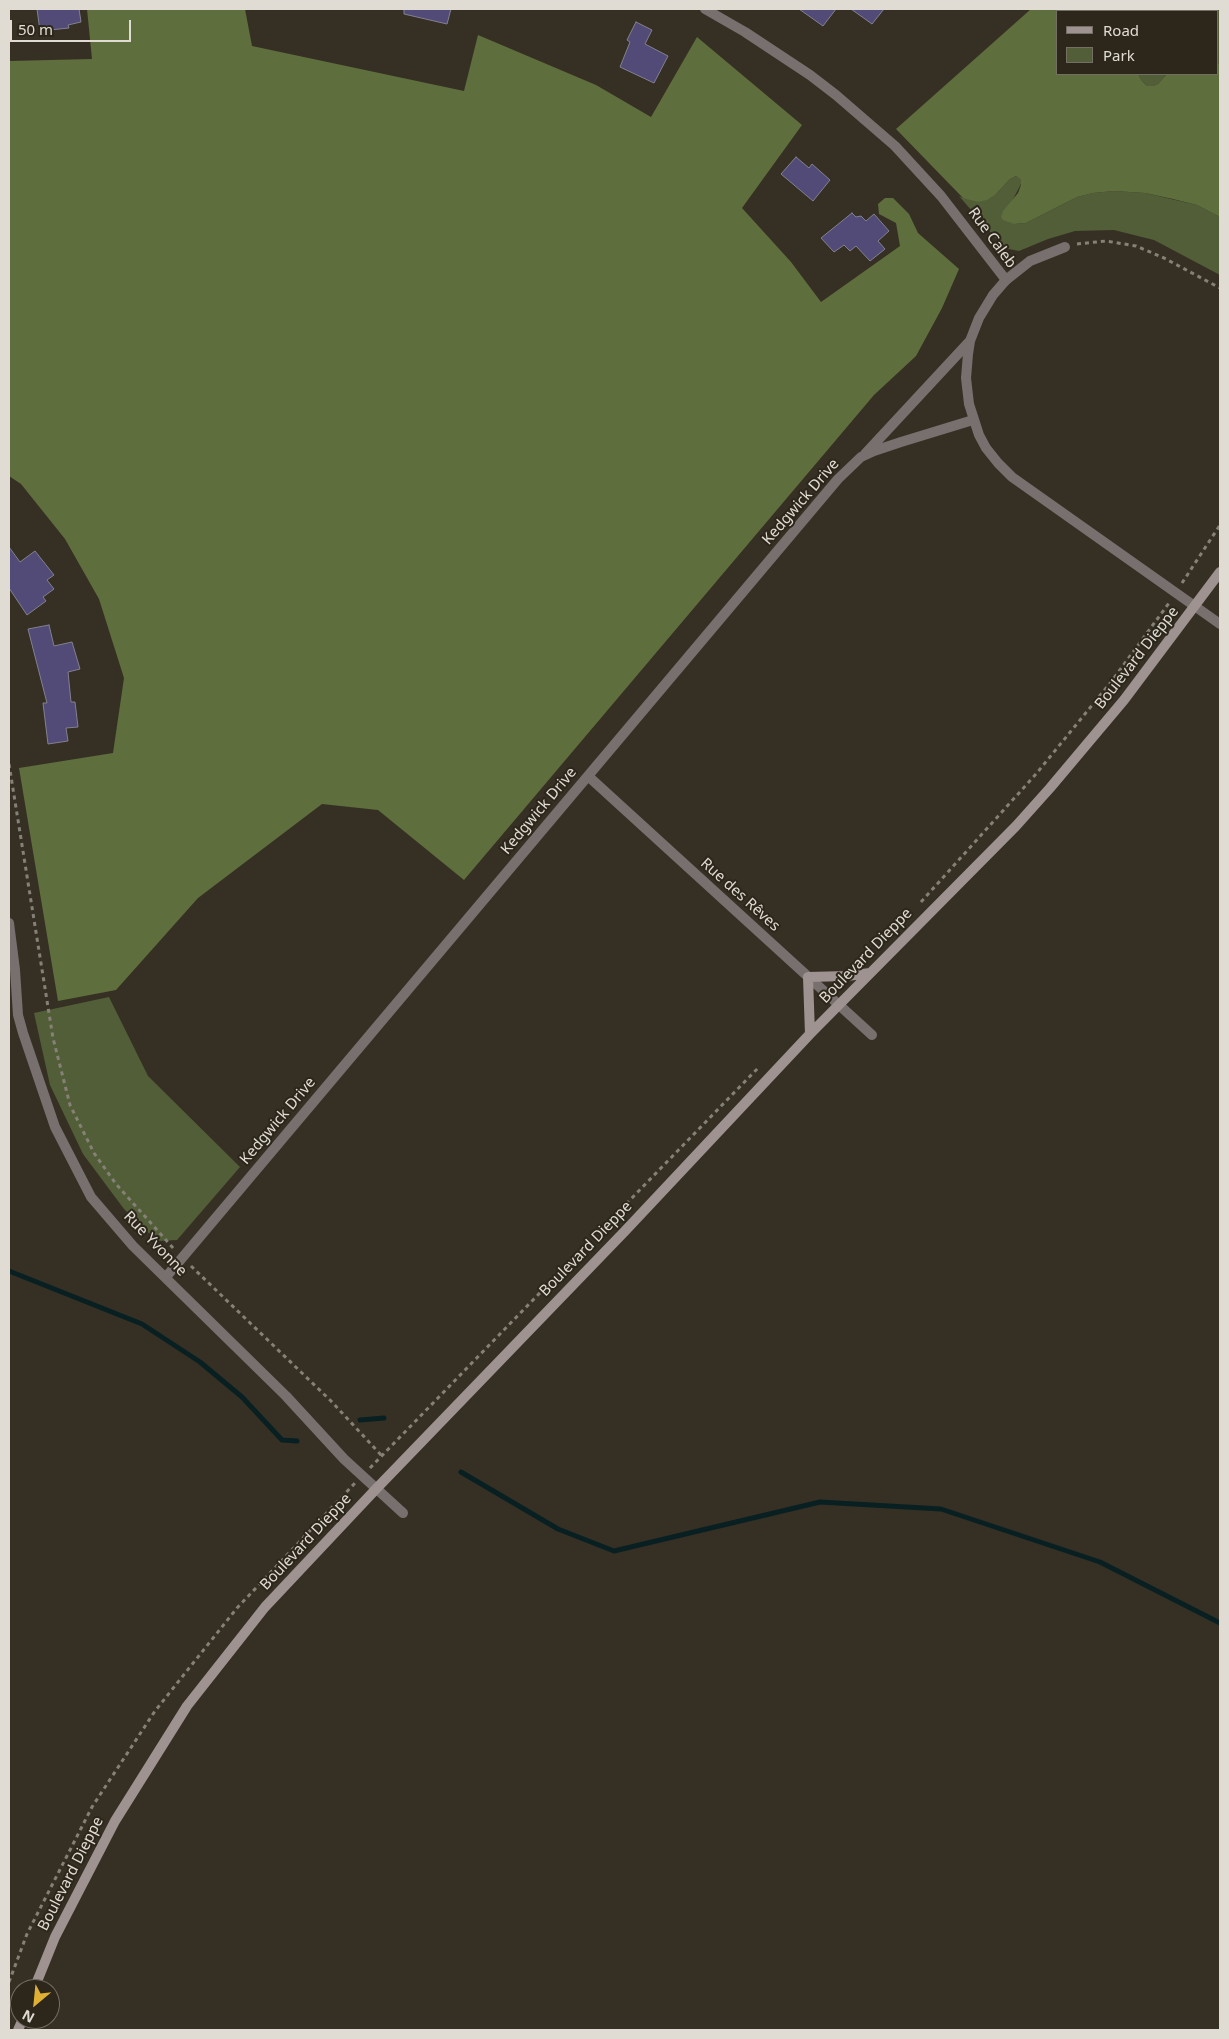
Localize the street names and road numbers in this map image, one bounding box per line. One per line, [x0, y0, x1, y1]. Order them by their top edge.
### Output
street label: Rue Caleb [964, 204, 1020, 272]
street label: Kedgwick Drive [759, 455, 843, 549]
street label: Boulevard Dieppe [1091, 603, 1183, 713]
street label: Kedgwick Drive [497, 764, 581, 858]
street label: Rue des Rêves [697, 855, 783, 935]
street label: Boulevard Dieppe [816, 905, 916, 1007]
street label: Kedgwick Drive [236, 1074, 320, 1168]
street label: Boulevard Dieppe [536, 1198, 636, 1300]
street label: Rue Yvonne [120, 1208, 190, 1280]
street label: Boulevard Dieppe [257, 1490, 355, 1594]
street label: Boulevard Dieppe [35, 1814, 107, 1934]

